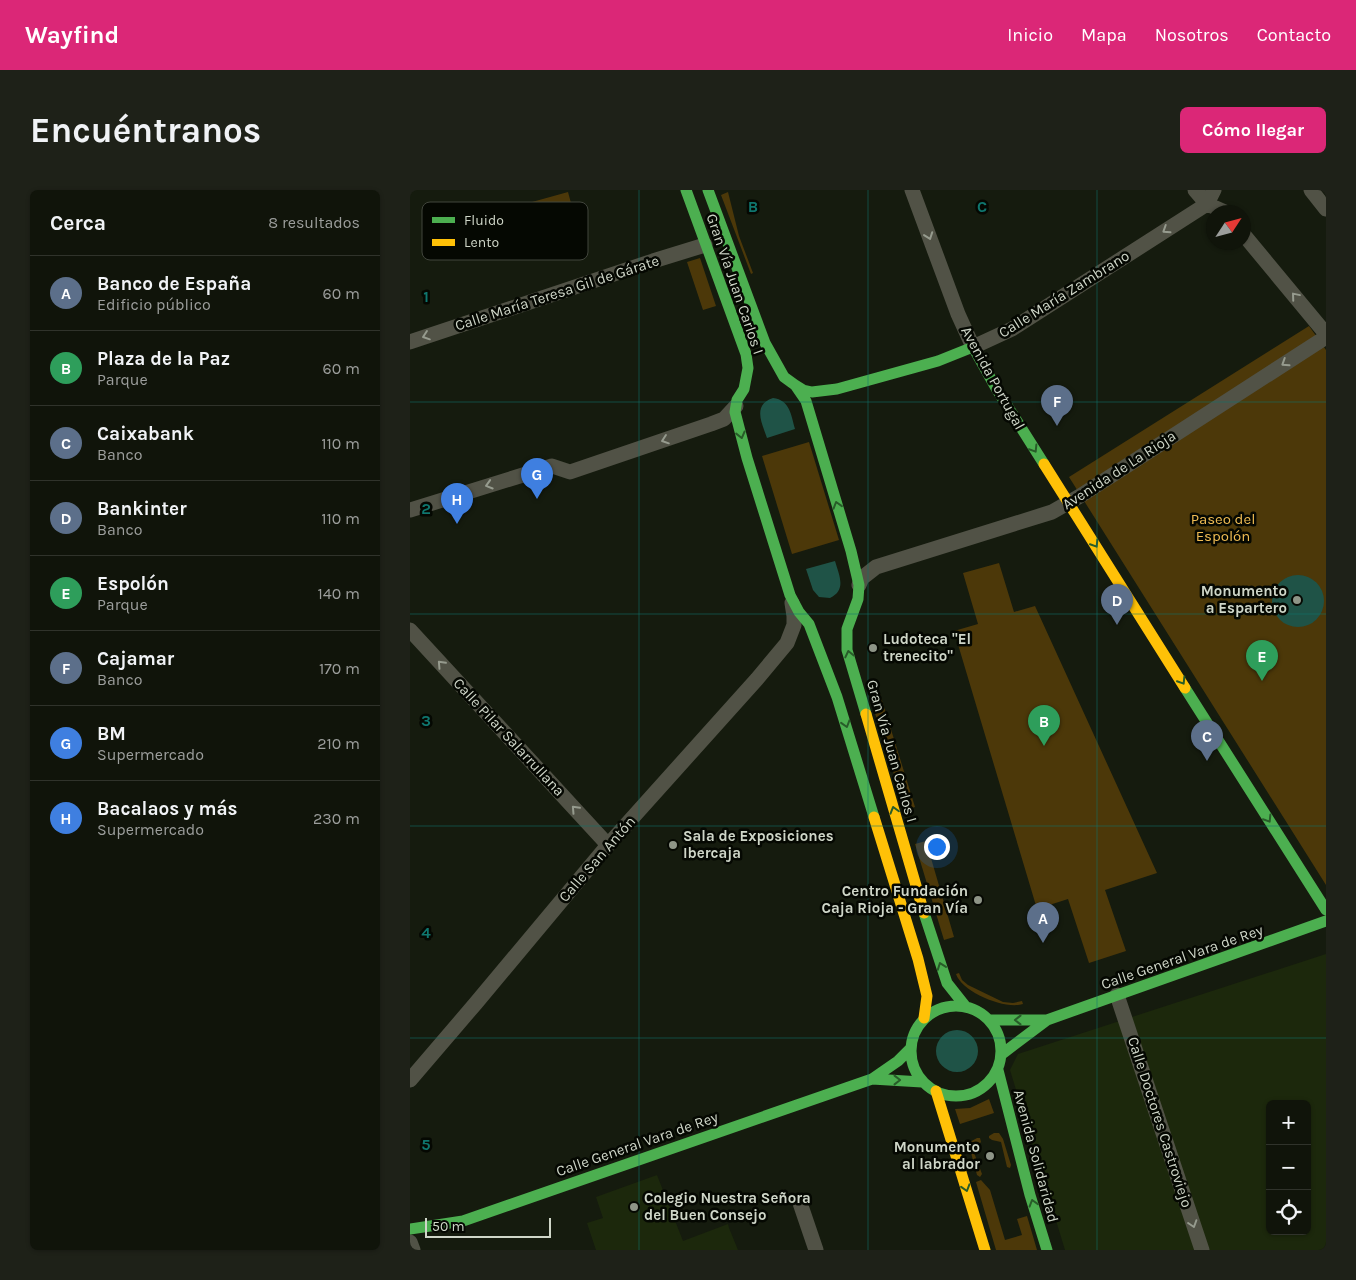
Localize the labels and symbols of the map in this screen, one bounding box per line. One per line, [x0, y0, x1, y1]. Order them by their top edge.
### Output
text: B [748, 197, 758, 216]
text: C [977, 197, 987, 216]
legend [422, 202, 588, 260]
north arrow [1206, 205, 1251, 250]
street label: Gran Vía Juan Carlos I [702, 211, 768, 357]
text: Fluido [464, 212, 504, 229]
one-way arrow [1163, 224, 1172, 233]
one-way arrow [923, 231, 933, 240]
text: Lento [464, 234, 499, 251]
street label: Calle María Zambrano [995, 246, 1133, 342]
street label: Calle María Teresa Gil de Gárate [453, 251, 661, 335]
text: 1 [423, 287, 429, 306]
one-way arrow [1293, 293, 1301, 302]
street label: Avenida Portugal [957, 323, 1029, 433]
one-way arrow [423, 331, 431, 341]
one-way arrow [1281, 357, 1291, 366]
pin: F [1041, 385, 1073, 426]
street label: Avenida de La Rioja [1059, 427, 1179, 513]
one-way arrow [735, 430, 746, 439]
one-way arrow [661, 434, 669, 444]
one-way arrow [1028, 443, 1037, 453]
pin: G [521, 458, 553, 499]
one-way arrow [485, 480, 493, 490]
pin: H [441, 483, 473, 524]
text: 2 [421, 499, 431, 518]
one-way arrow [833, 501, 843, 509]
park label: Paseo del Espolón [1191, 510, 1255, 545]
one-way arrow [1089, 538, 1098, 547]
place label: Monumento a Espartero [1201, 582, 1287, 617]
pin: D [1101, 584, 1133, 625]
marker: Monumento a Espartero [1291, 594, 1303, 606]
place label: Ludoteca "El trenecito" [883, 630, 971, 665]
pin: E [1246, 640, 1278, 681]
marker: Ludoteca "El trenecito" [867, 642, 879, 654]
one-way arrow [844, 650, 855, 659]
one-way arrow [438, 660, 447, 669]
street label: Calle Pilar Salarrullana [450, 674, 568, 800]
one-way arrow [1175, 676, 1185, 685]
street label: Gran Vía Juan Carlos I [863, 678, 921, 824]
pin: B [1028, 705, 1060, 746]
text: 3 [421, 711, 431, 730]
one-way arrow [840, 719, 850, 728]
pin: C [1191, 720, 1223, 761]
one-way arrow [572, 805, 581, 814]
one-way arrow [890, 807, 900, 815]
street label: Calle San Antón [555, 812, 639, 906]
one-way arrow [1262, 813, 1271, 823]
place label: Sala de Exposiciones Ibercaja [683, 827, 834, 862]
your location [924, 834, 950, 860]
marker: Sala de Exposiciones Ibercaja [667, 839, 679, 851]
place label: Centro Fundación Caja Rioja - Gran Vía [821, 882, 968, 917]
marker: Centro Fundación Caja Rioja - Gran Vía [972, 894, 984, 906]
pin: A [1027, 902, 1059, 943]
street label: Calle General Vara de Rey [1099, 921, 1265, 993]
text: 4 [421, 923, 431, 942]
one-way arrow [937, 962, 947, 971]
one-way arrow [1014, 1015, 1022, 1025]
street label: Calle Doctores Castroviejo [1124, 1034, 1196, 1210]
one-way arrow [894, 1075, 901, 1085]
street label: Avenida Solidaridad [1010, 1088, 1062, 1224]
street label: Calle General Vara de Rey [554, 1108, 720, 1180]
text: 5 [421, 1135, 431, 1154]
place label: Monumento al labrador [894, 1138, 980, 1173]
marker: Monumento al labrador [984, 1150, 996, 1162]
one-way arrow [960, 1184, 970, 1192]
place label: Colegio Nuestra Señora del Buen Consejo [644, 1189, 811, 1224]
one-way arrow [1028, 1200, 1038, 1208]
marker: Colegio Nuestra Señora del Buen Consejo [628, 1201, 640, 1213]
scale bar [425, 1215, 551, 1238]
one-way arrow [1188, 1219, 1198, 1227]

